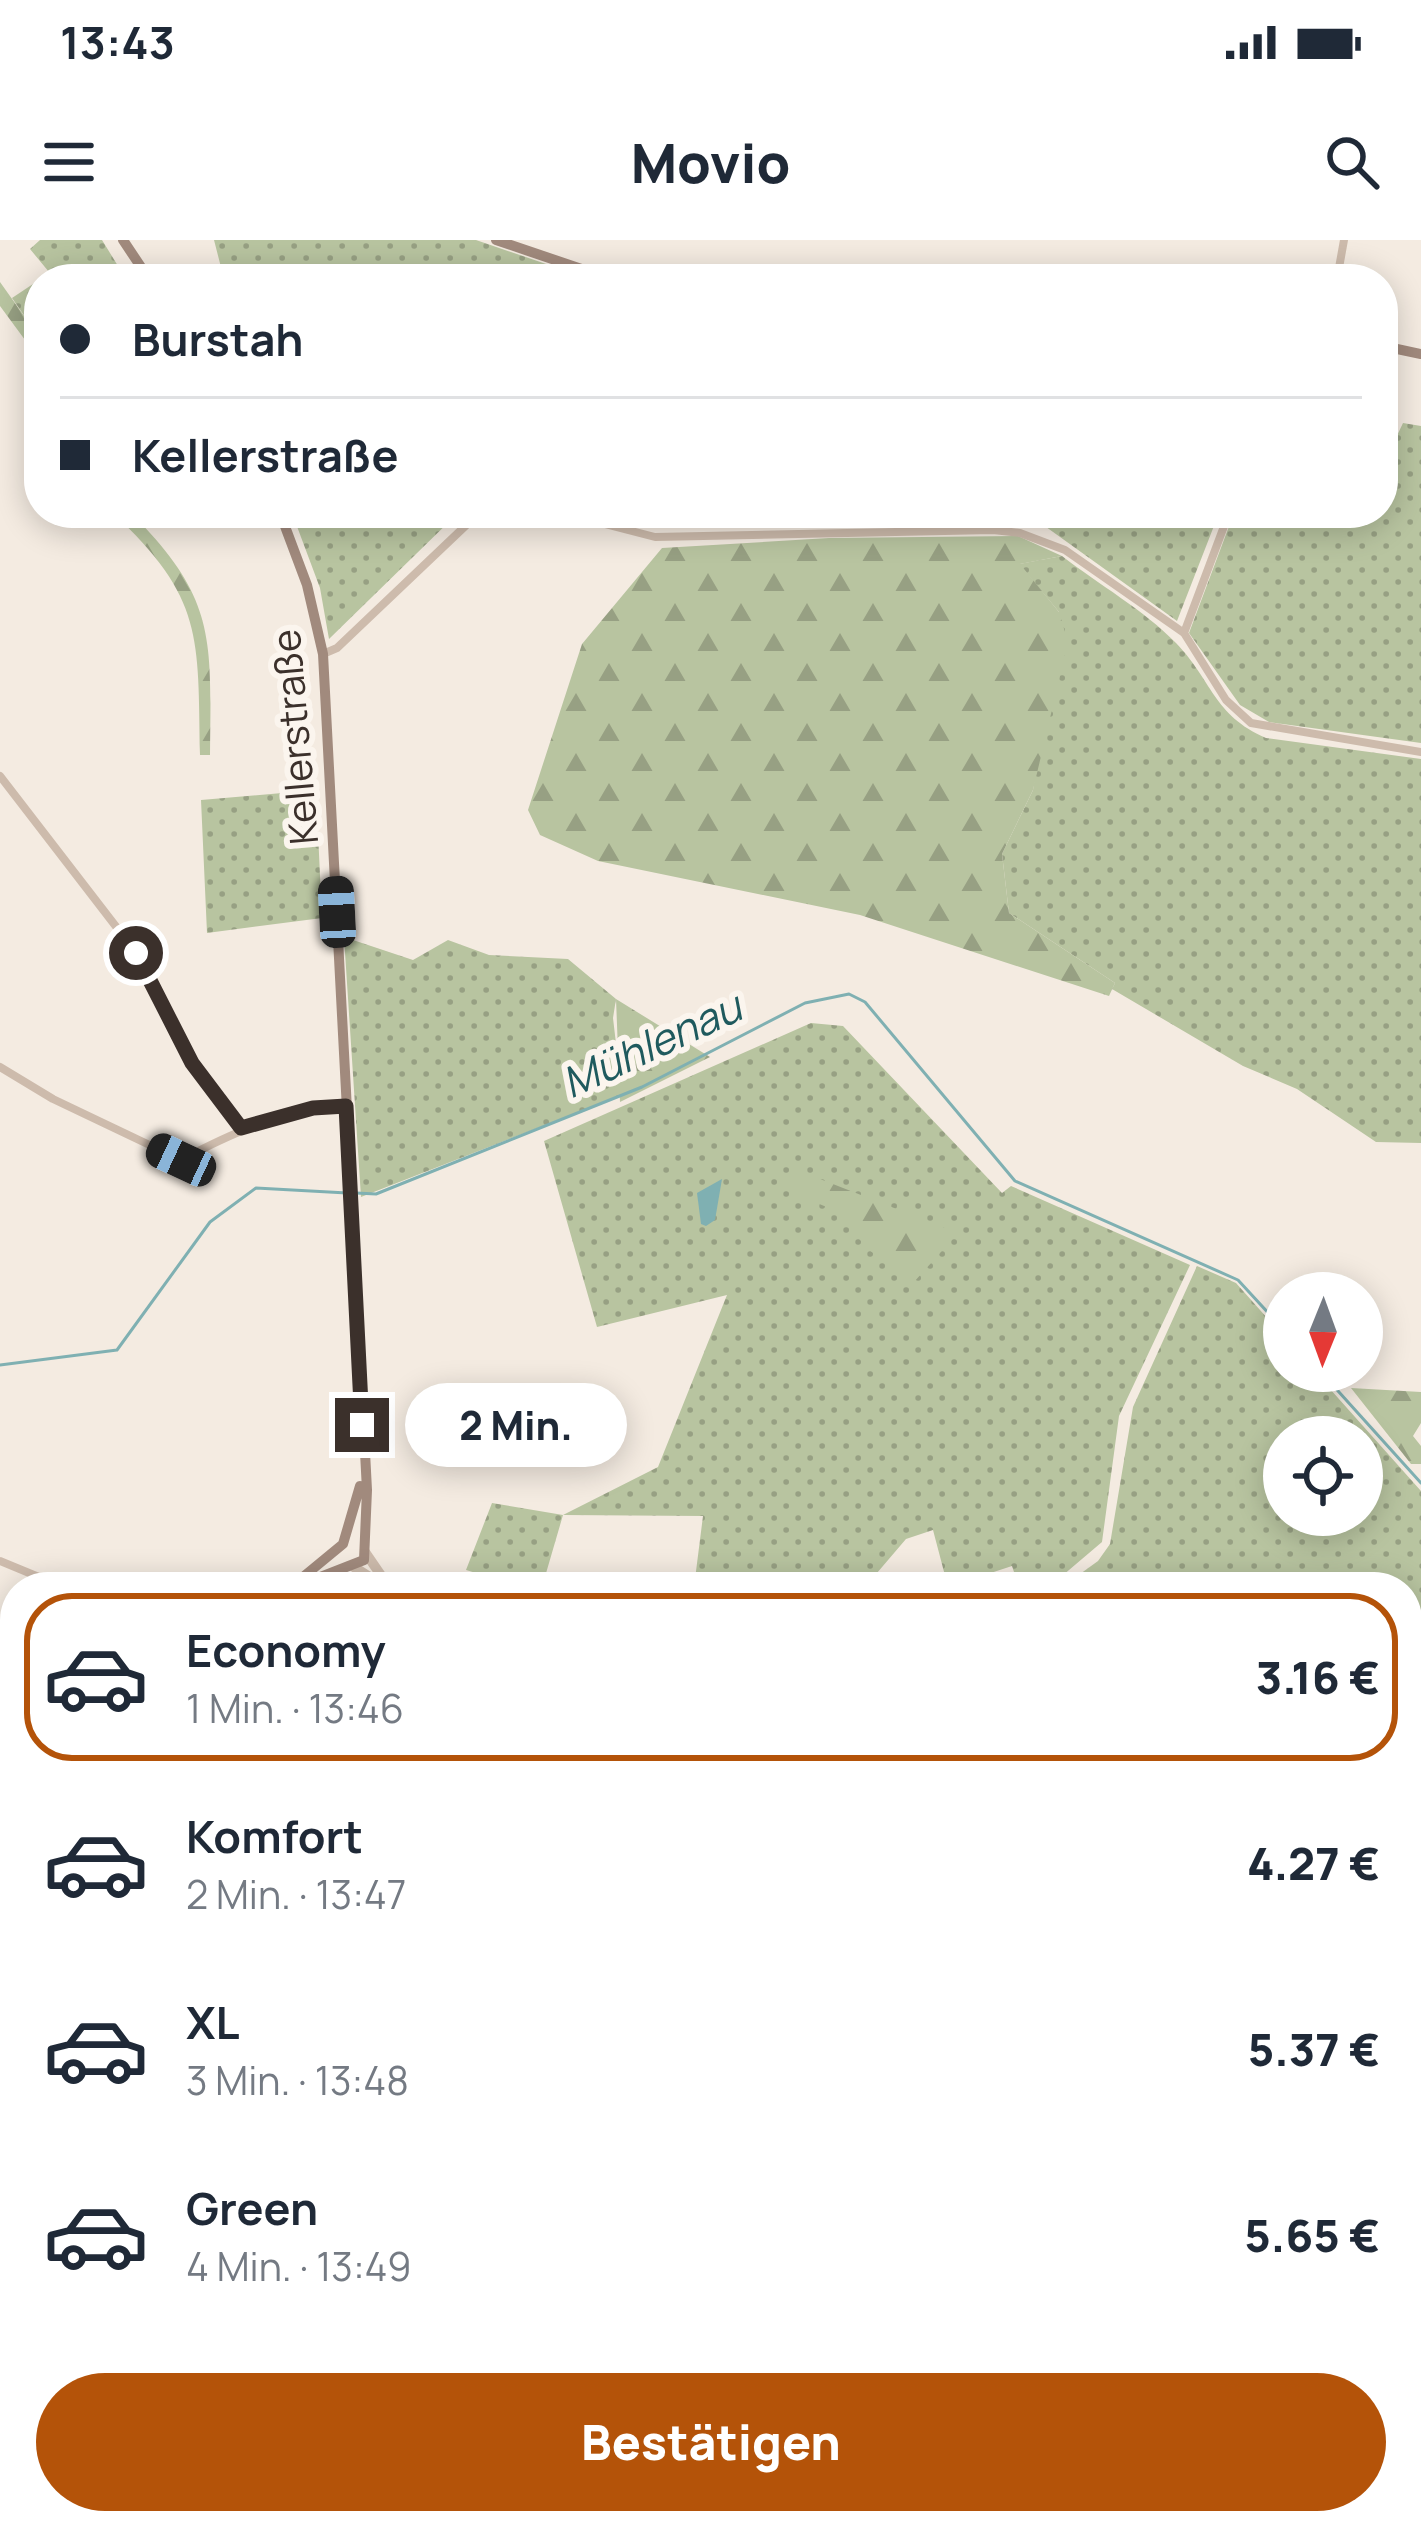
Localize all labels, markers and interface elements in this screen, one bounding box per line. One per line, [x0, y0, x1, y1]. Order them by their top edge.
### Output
text: 13:43 [60, 11, 175, 73]
text: Movio [631, 125, 790, 199]
icon: menu [36, 129, 102, 195]
icon: search [1319, 129, 1385, 195]
text: Burstah [132, 308, 304, 370]
text: Kellerstraße [132, 424, 399, 486]
street label: Kellerstraße [258, 627, 330, 847]
car [317, 875, 357, 949]
route start [109, 926, 163, 980]
water label: Mühlenau [552, 976, 753, 1111]
car [141, 1128, 221, 1192]
north arrow [1263, 1272, 1383, 1392]
map controls [1263, 1272, 1383, 1536]
callout: 2 Min. [404, 1383, 626, 1467]
route end [335, 1398, 389, 1452]
text: 2 Min. [459, 1398, 573, 1452]
button: locate [1263, 1416, 1383, 1536]
text: Economy [186, 1619, 386, 1681]
icon: car [42, 1623, 150, 1731]
text: 3.16 € [1256, 1646, 1380, 1708]
text: 1 Min. · 13:46 [186, 1681, 404, 1735]
text: Komfort [186, 1805, 363, 1867]
icon: car [42, 1809, 150, 1917]
text: 4.27 € [1247, 1832, 1380, 1894]
text: 2 Min. · 13:47 [186, 1867, 406, 1921]
text: XL [186, 1991, 240, 2053]
icon: car [42, 1995, 150, 2103]
text: 5.37 € [1248, 2018, 1380, 2080]
text: 3 Min. · 13:48 [186, 2053, 409, 2107]
text: Green [186, 2177, 318, 2239]
icon: car [42, 2181, 150, 2289]
text: 5.65 € [1244, 2204, 1380, 2266]
text: 4 Min. · 13:49 [186, 2239, 411, 2293]
button: Bestätigen [36, 2373, 1386, 2511]

